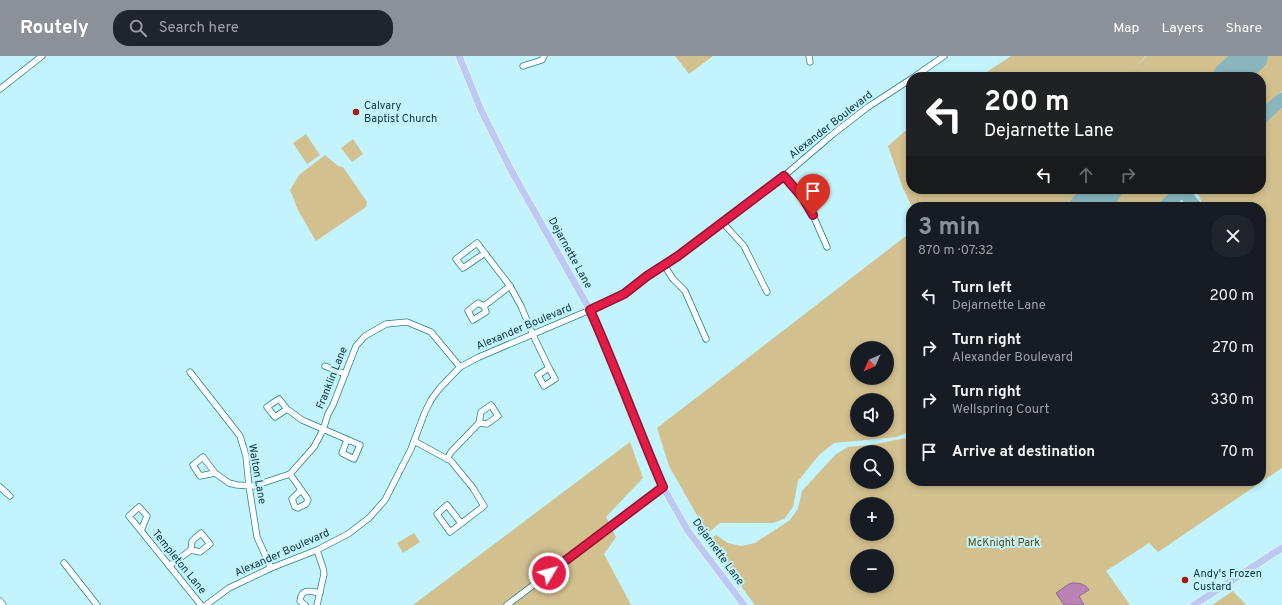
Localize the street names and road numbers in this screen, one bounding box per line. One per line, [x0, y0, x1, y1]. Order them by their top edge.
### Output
street label: Alexander Boulevard [786, 88, 876, 162]
street label: Dejarnette Lane [545, 215, 595, 291]
street label: Alexander Boulevard [474, 301, 574, 353]
street label: Franklin Lane [313, 345, 351, 411]
street label: Walton Lane [245, 443, 269, 505]
street label: Dejarnette Lane [689, 516, 747, 588]
street label: Alexander Boulevard [232, 526, 332, 580]
street label: Templeton Lane [149, 527, 209, 597]

